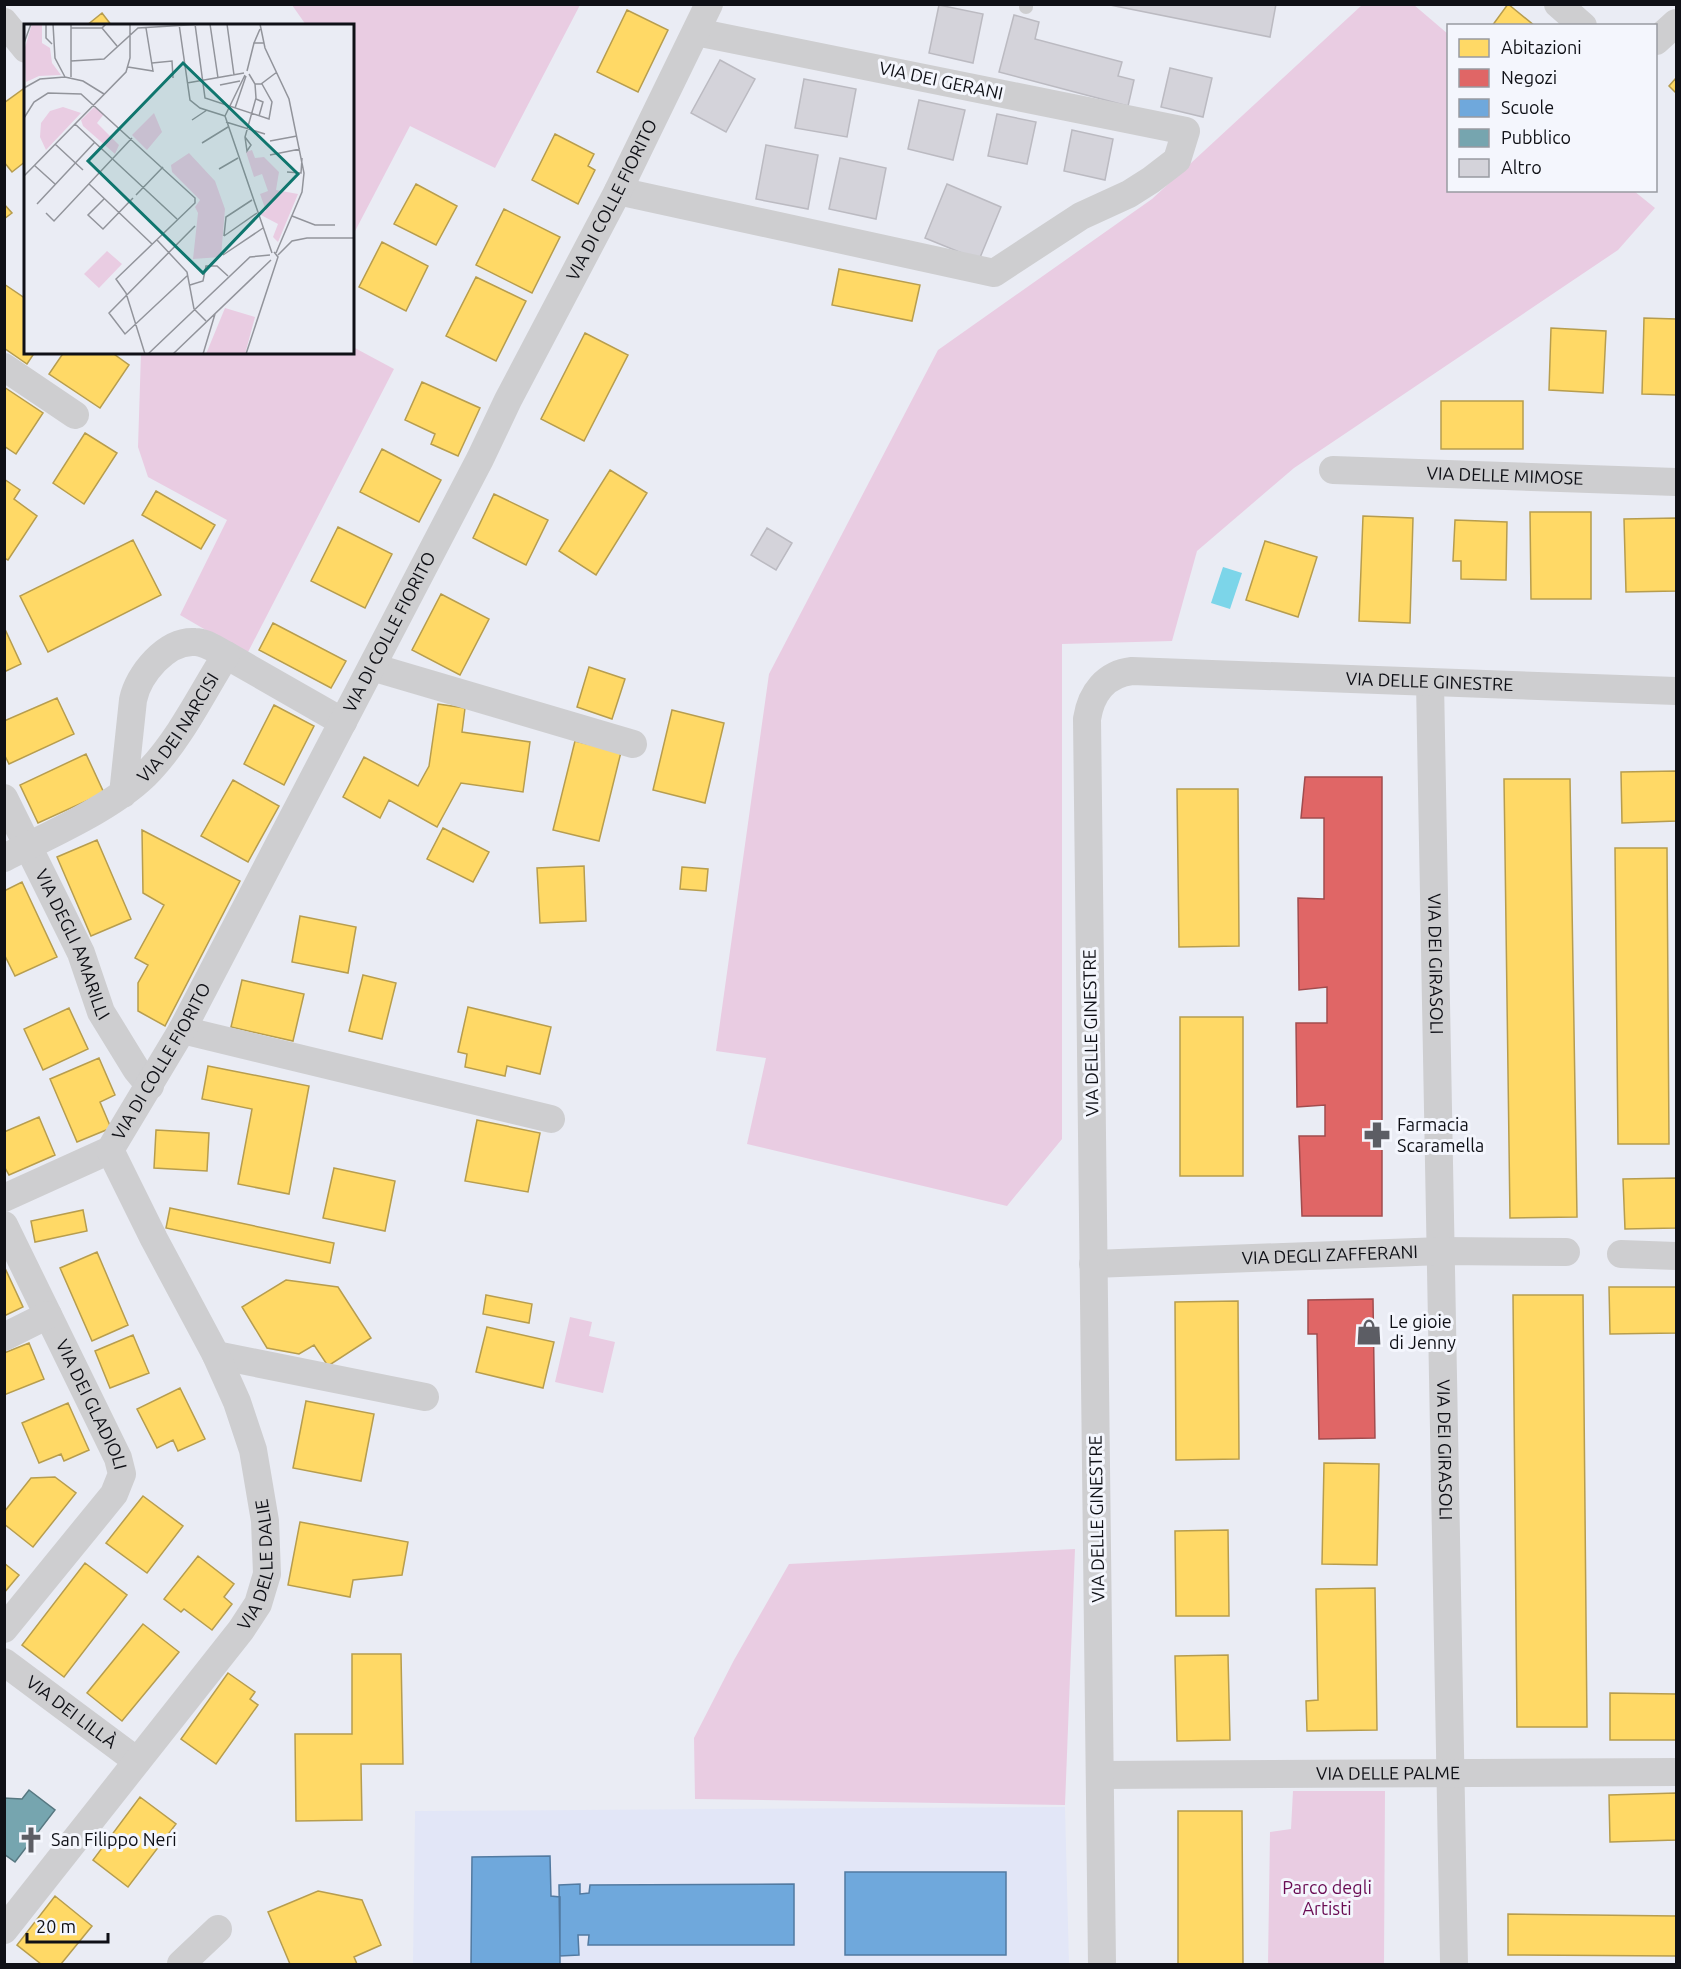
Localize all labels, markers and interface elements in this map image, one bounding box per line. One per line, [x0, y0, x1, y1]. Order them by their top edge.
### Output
inset map [24, 24, 354, 354]
legend [1447, 24, 1657, 192]
text: Abitazioni [1501, 37, 1582, 57]
street label: VIA DEI GERANI [877, 57, 1005, 103]
text: Negozi [1501, 67, 1557, 87]
text: Scuole [1501, 97, 1554, 117]
street label: VIA DI COLLE FIORITO [562, 116, 660, 284]
text: Pubblico [1501, 127, 1571, 147]
text: Altro [1501, 157, 1542, 177]
street label: VIA DELLE MIMOSE [1426, 462, 1584, 488]
street label: VIA DI COLLE FIORITO [339, 548, 439, 715]
street label: VIA DELLE GINESTRE [1345, 668, 1514, 694]
street label: VIA DEI NARCISI [133, 669, 222, 786]
street label: VIA DEGLI AMARILLI [32, 866, 114, 1023]
street label: VIA DEI GIRASOLI [1425, 893, 1448, 1035]
street label: VIA DELLE GINESTRE [1079, 949, 1101, 1117]
street label: VIA DI COLLE FIORITO [108, 979, 214, 1143]
place label: Farmacia Scaramella [1397, 1114, 1484, 1155]
pharmacy icon: Farmacia Scaramella [1362, 1120, 1392, 1150]
street label: VIA DEGLI ZAFFERANI [1241, 1241, 1418, 1267]
place label: Le gioie di Jenny [1389, 1311, 1456, 1352]
shop icon: Le gioie di Jenny [1354, 1317, 1384, 1347]
street label: VIA DEI GLADIOLI [53, 1336, 131, 1471]
street label: VIA DEI GIRASOLI [1434, 1379, 1457, 1520]
street label: VIA DELLE GINESTRE [1085, 1435, 1107, 1603]
street label: VIA DELLE DALIE [233, 1498, 277, 1633]
street label: VIA DEI LILLÀ [23, 1671, 122, 1752]
street label: VIA DELLE PALME [1316, 1762, 1460, 1783]
church icon: San Filippo Neri [16, 1825, 46, 1855]
place label: San Filippo Neri [51, 1829, 177, 1849]
park label: Parco degli Artisti [1282, 1877, 1372, 1918]
scale bar [27, 1906, 108, 1944]
text: 20 m [36, 1916, 76, 1936]

